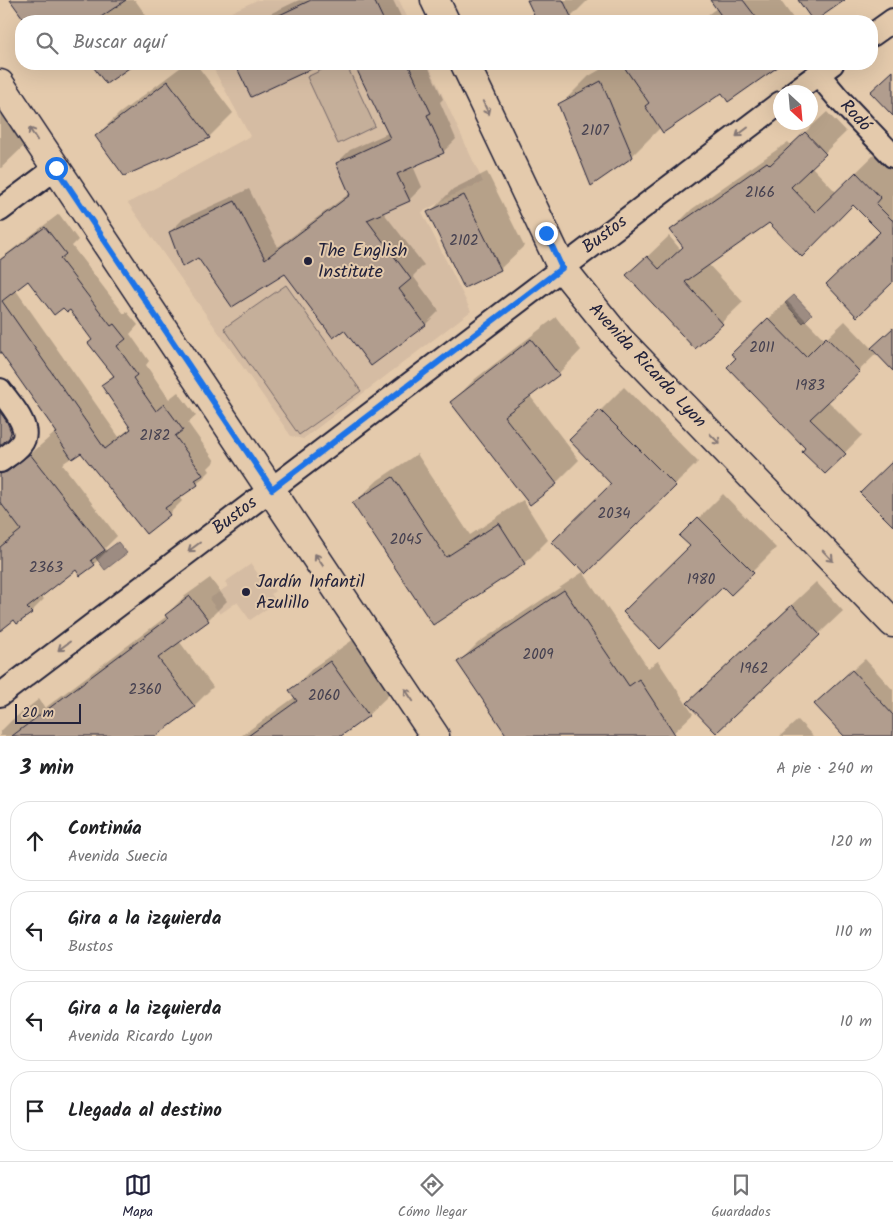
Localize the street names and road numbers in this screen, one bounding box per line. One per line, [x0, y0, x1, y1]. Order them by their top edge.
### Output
street label: Rodó [832, 93, 878, 140]
street label: Bustos [576, 208, 634, 262]
street label: Avenida Ricardo Lyon [581, 297, 713, 435]
street label: Bustos [206, 489, 264, 543]

